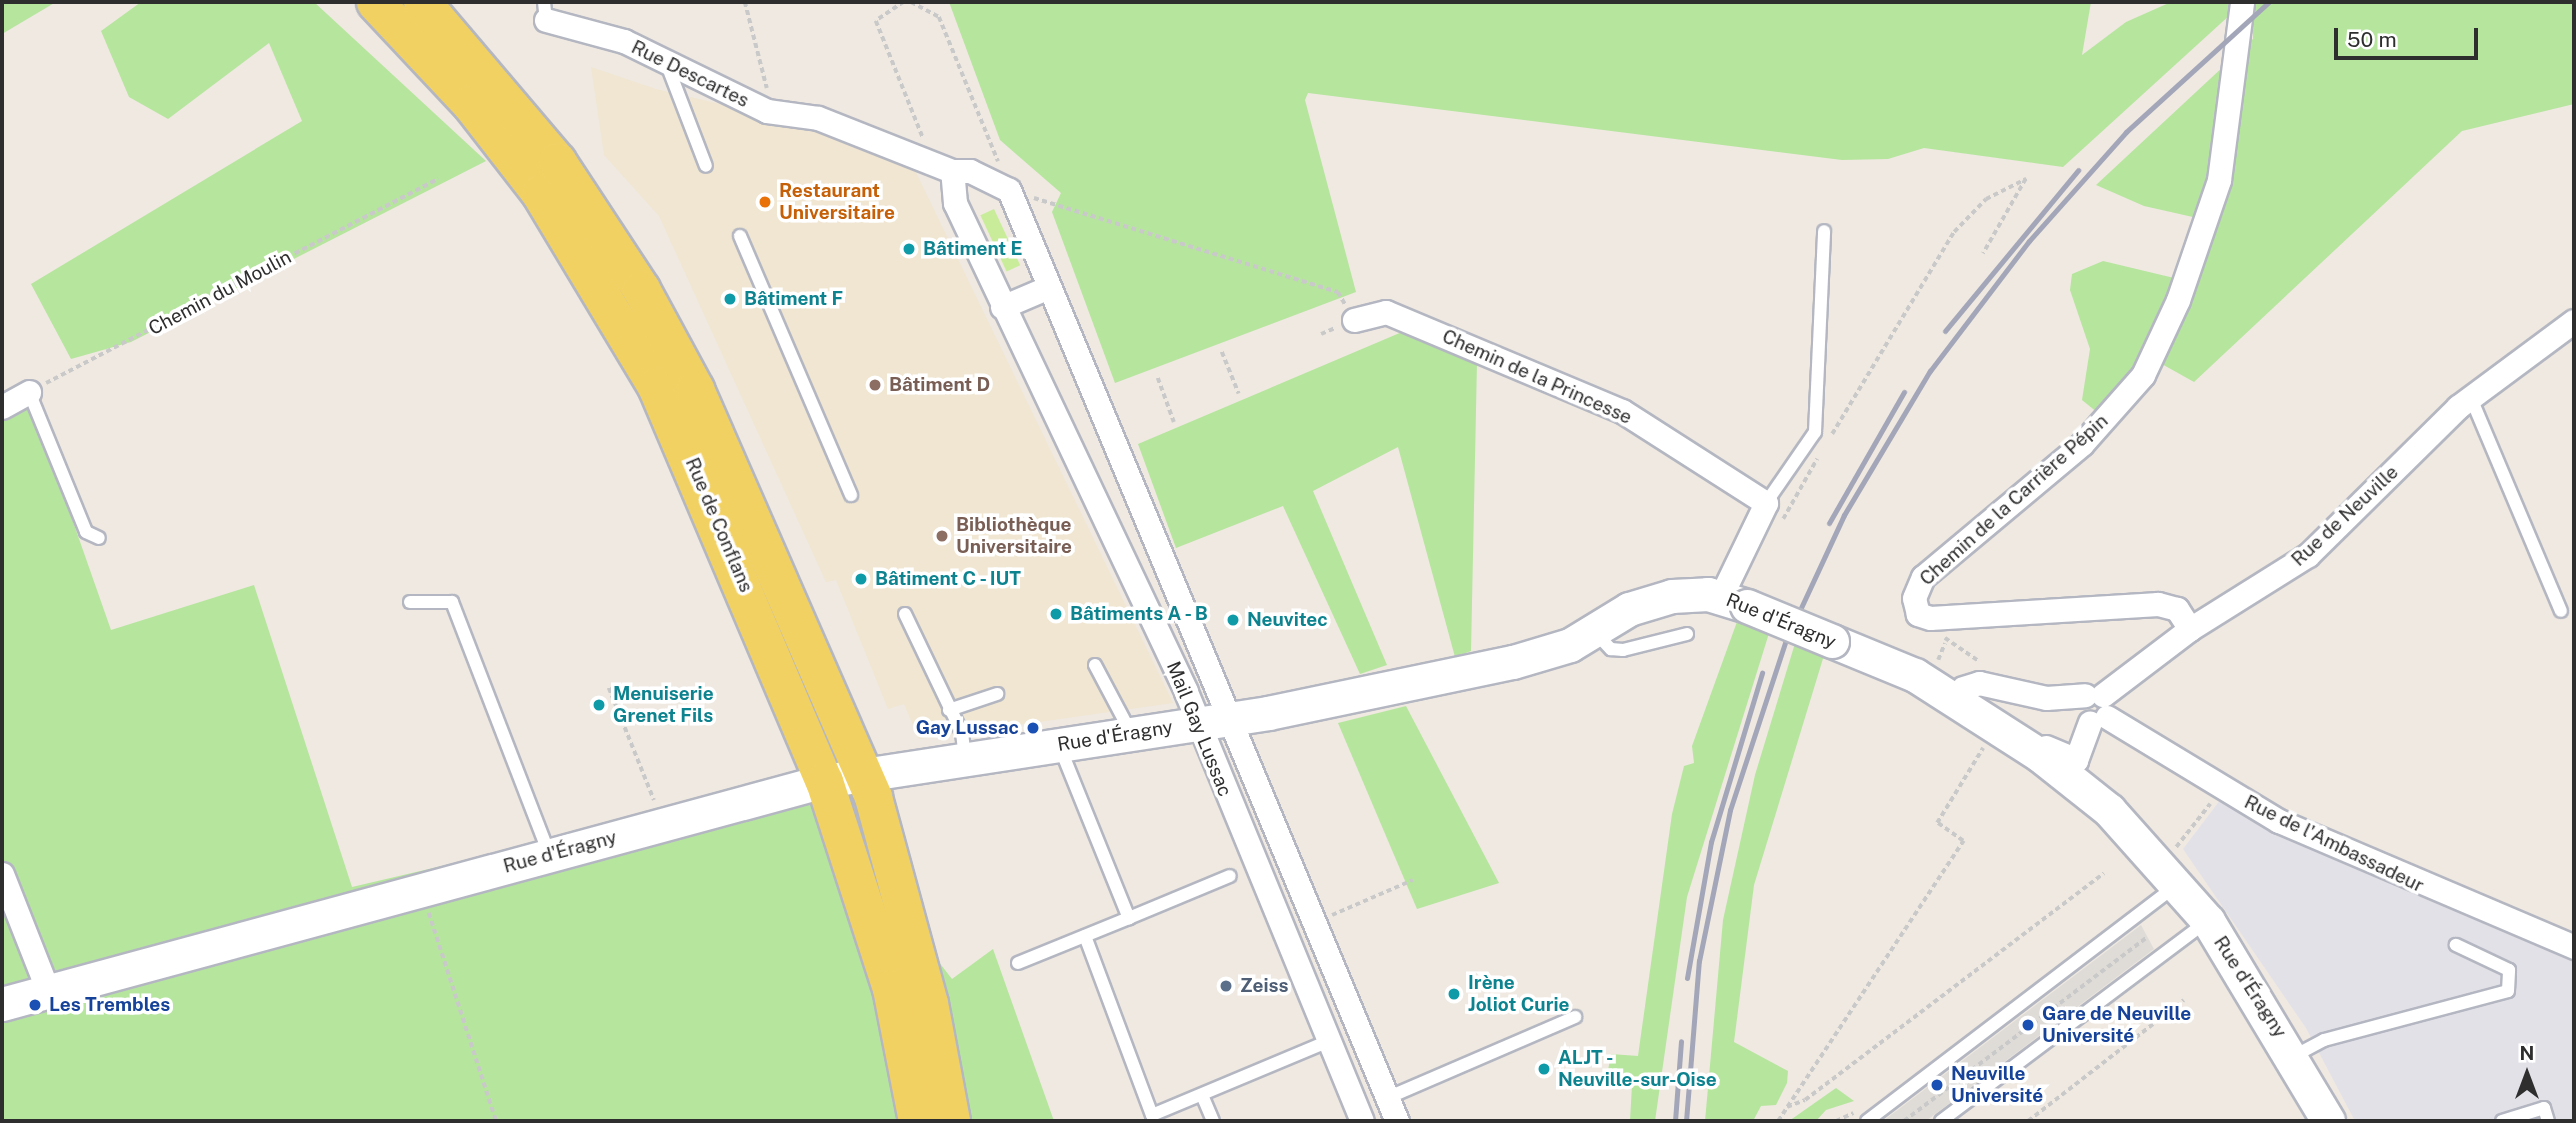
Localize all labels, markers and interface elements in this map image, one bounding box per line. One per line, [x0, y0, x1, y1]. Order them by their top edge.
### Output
scale bar [2338, 14, 2482, 58]
text: 50 m [2347, 27, 2397, 52]
street label: Rue Descartes [628, 36, 752, 112]
place label: Restaurant Universitaire [779, 180, 895, 224]
marker: Restaurant Universitaire [757, 194, 773, 210]
place label: Bâtiment E [923, 238, 1023, 260]
marker: Bâtiment E [901, 241, 917, 257]
street label: Chemin du Moulin [145, 246, 295, 340]
place label: Bâtiment F [744, 288, 843, 310]
marker: Bâtiment F [722, 291, 738, 307]
street label: Chemin de la Princesse [1439, 325, 1635, 429]
place label: Bâtiment D [889, 374, 990, 396]
marker: Bâtiment D [867, 377, 883, 393]
street label: Chemin de la Carrière Pépin [1915, 409, 2113, 591]
street label: Rue de Conflans [680, 454, 758, 596]
street label: Rue de Neuville [2287, 461, 2403, 571]
place label: Bibliothèque Universitaire [956, 514, 1072, 558]
marker: Bibliothèque Universitaire [934, 528, 950, 544]
place label: Bâtiment C - IUT [875, 568, 1023, 590]
marker: Bâtiment C - IUT [853, 571, 869, 587]
street label: Rue d'Éragny [1723, 589, 1839, 653]
place label: Bâtiments A - B [1070, 603, 1210, 625]
marker: Bâtiments A - B [1048, 606, 1064, 622]
place label: Neuvitec [1247, 609, 1328, 631]
marker: Neuvitec [1225, 612, 1241, 628]
street label: Mail Gay Lussac [1162, 658, 1236, 800]
place label: Menuiserie Grenet Fils [613, 683, 714, 727]
marker: Menuiserie Grenet Fils [591, 697, 607, 713]
street label: Rue d'Éragny [1056, 716, 1174, 756]
place label: Gay Lussac [916, 717, 1019, 739]
marker: Gay Lussac [1025, 720, 1041, 736]
street label: Rue de l'Ambassadeur [2240, 790, 2428, 898]
street label: Rue d'Éragny [501, 826, 619, 878]
street label: Rue d'Éragny [2209, 932, 2291, 1042]
place label: Irène Joliot Curie [1468, 972, 1569, 1016]
place label: Zeiss [1240, 975, 1289, 997]
marker: Zeiss [1218, 978, 1234, 994]
marker: Irène Joliot Curie [1446, 986, 1462, 1002]
place label: Les Trembles [49, 994, 170, 1016]
marker: Les Trembles [27, 997, 43, 1013]
place label: Gare de Neuville Université [2042, 1003, 2191, 1047]
marker: Gare de Neuville Université [2020, 1017, 2036, 1033]
north arrow [2492, 1039, 2562, 1109]
text: N [2520, 1042, 2534, 1064]
place label: ALJT - Neuville-sur-Oise [1558, 1047, 1717, 1091]
marker: ALJT - Neuville-sur-Oise [1536, 1061, 1552, 1077]
place label: Neuville Université [1951, 1063, 2043, 1107]
marker: Neuville Université [1929, 1077, 1945, 1093]

